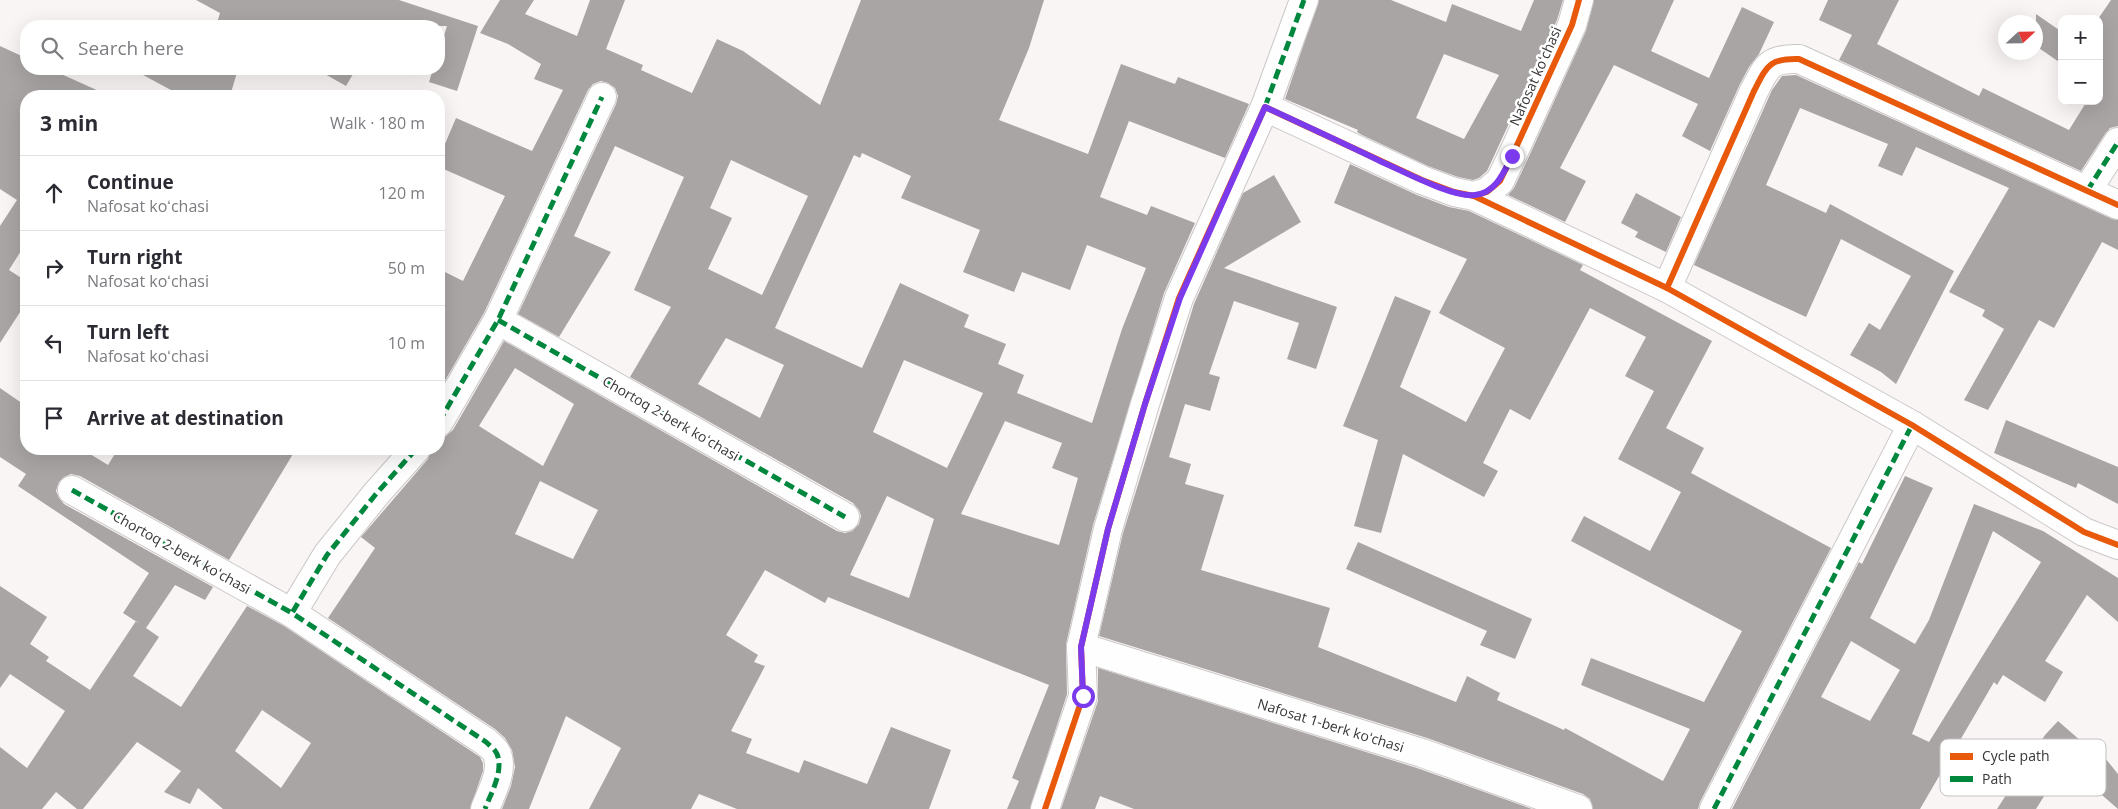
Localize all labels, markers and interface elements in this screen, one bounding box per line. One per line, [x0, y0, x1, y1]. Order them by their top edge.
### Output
north arrow [1998, 15, 2043, 60]
map controls [2058, 15, 2103, 105]
button: + [2058, 15, 2103, 60]
search box [20, 20, 445, 75]
street label: Nafosat koʻchasi [1505, 23, 1565, 129]
icon: search [38, 34, 66, 62]
text: Search here [78, 35, 184, 61]
button: − [2058, 60, 2103, 105]
text: 3 min [40, 109, 98, 137]
text: Walk · 180 m [330, 112, 425, 134]
route end [1501, 145, 1524, 168]
text: Continue [87, 169, 174, 195]
icon: ahead [40, 179, 68, 207]
text: 120 m [379, 182, 425, 204]
text: Nafosat koʻchasi [87, 195, 209, 217]
text: Turn right [87, 244, 182, 270]
icon: right [40, 254, 68, 282]
text: 50 m [388, 257, 425, 279]
text: Nafosat koʻchasi [87, 270, 209, 292]
text: Turn left [87, 319, 169, 345]
icon: left [40, 329, 68, 357]
text: 10 m [388, 332, 425, 354]
text: Nafosat koʻchasi [87, 345, 209, 367]
street label: Chortoq 2-berk koʻchasi [599, 371, 743, 465]
icon: arrive [40, 404, 68, 432]
text: Arrive at destination [87, 405, 284, 431]
street label: Chortoq 2-berk koʻchasi [110, 506, 254, 598]
route start [1072, 685, 1095, 708]
street label: Nafosat 1-berk koʻchasi [1255, 694, 1407, 756]
legend [1940, 739, 2106, 796]
text: Cycle path [1982, 746, 2050, 765]
text: Path [1982, 769, 2012, 788]

